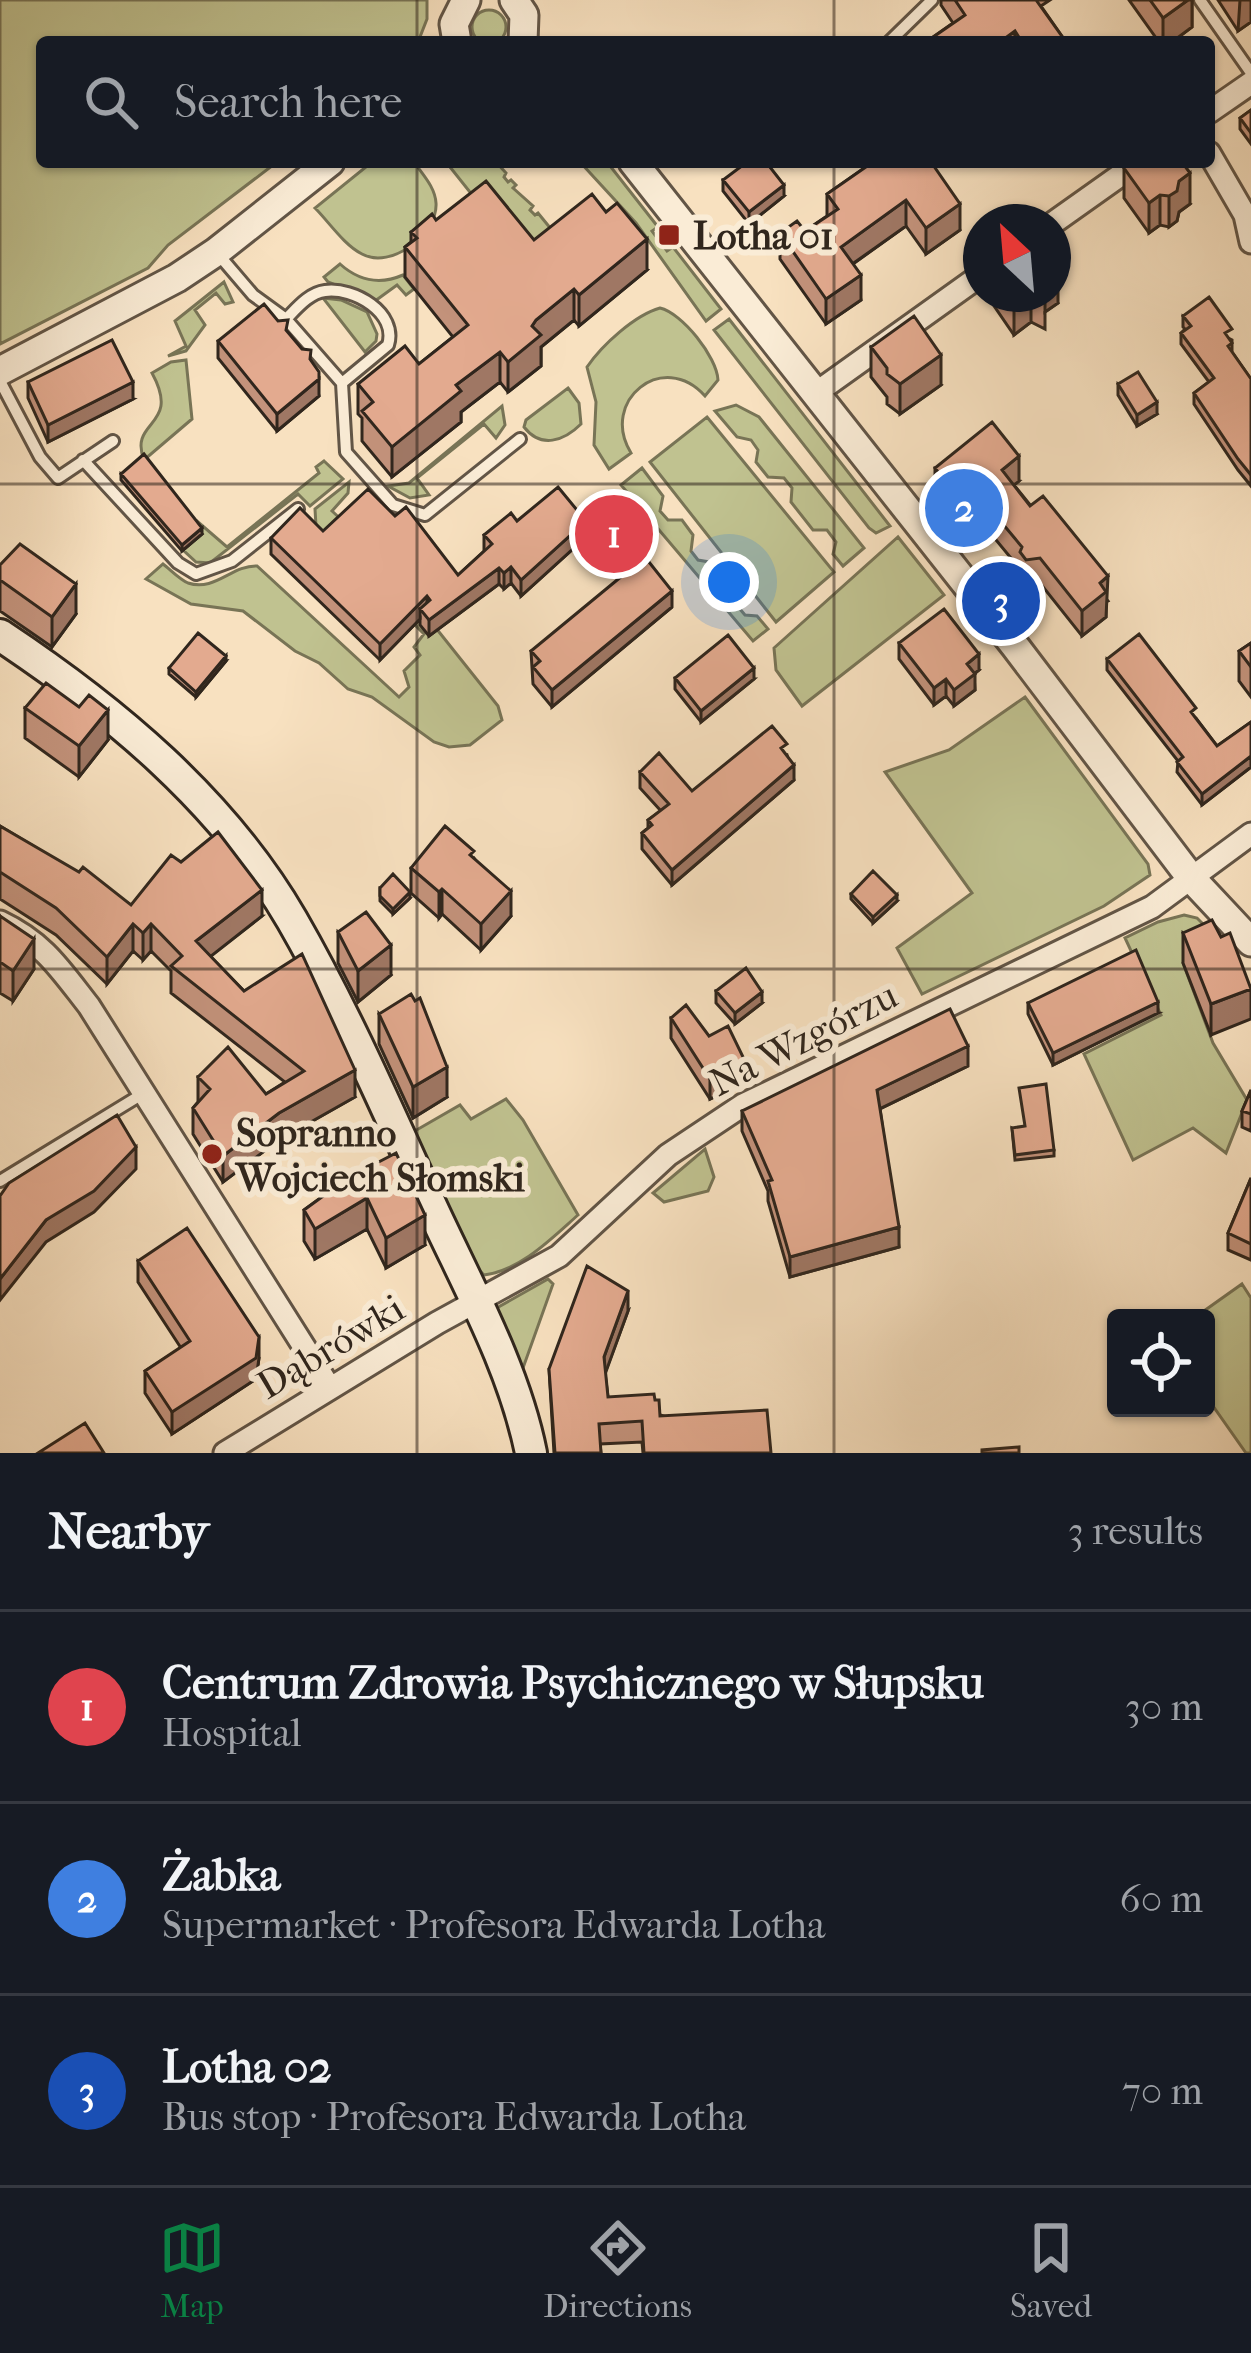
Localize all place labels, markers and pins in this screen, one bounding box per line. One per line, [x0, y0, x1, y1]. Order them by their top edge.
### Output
place label: Lotha 01 [693, 213, 834, 259]
marker: Lotha 01 [656, 222, 682, 248]
pin: 2 [925, 463, 1003, 553]
pin: 1 [575, 489, 653, 579]
pin: 3 [962, 556, 1040, 646]
place label: Sopranno Wojciech Słomski [234, 1110, 525, 1201]
marker: Sopranno Wojciech Słomski [199, 1141, 225, 1167]

